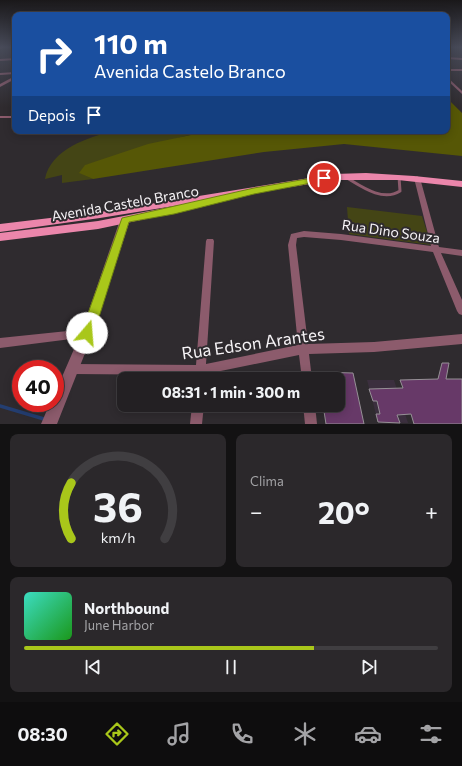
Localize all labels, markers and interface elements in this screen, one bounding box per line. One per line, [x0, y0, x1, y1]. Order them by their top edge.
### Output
text: 110 m [94, 26, 168, 60]
icon: right [28, 28, 80, 80]
text: Avenida Castelo Branco [94, 60, 286, 82]
icon: arrive [83, 104, 105, 126]
text: Depois [28, 106, 75, 124]
pin [307, 161, 341, 195]
icon: arrive [313, 167, 335, 189]
street label: Avenida Castelo Branco [50, 182, 200, 224]
street label: Rua Dino Souza [341, 216, 441, 246]
position arrow [66, 312, 108, 354]
street label: Rua Edson Arantes [180, 323, 326, 363]
speed limit sign: 40 [12, 360, 64, 412]
text: 08:31 · 1 min · 300 m [162, 383, 300, 401]
text: Clima [250, 473, 284, 489]
text: 36 [93, 479, 143, 530]
text: 20° [318, 493, 370, 530]
text: − [250, 498, 263, 525]
text: + [425, 498, 438, 525]
text: km/h [101, 527, 135, 545]
text: Northbound [84, 599, 169, 617]
text: June Harbor [84, 617, 154, 633]
icon: previous [82, 656, 104, 678]
icon: pause [220, 656, 242, 678]
icon: next [358, 656, 380, 678]
icon: directions [103, 720, 131, 748]
icon: music [165, 720, 193, 748]
icon: phone [228, 720, 256, 748]
icon: climate [291, 720, 319, 748]
icon: car [354, 720, 382, 748]
icon: filters [417, 720, 445, 748]
text: 08:30 [17, 723, 68, 745]

